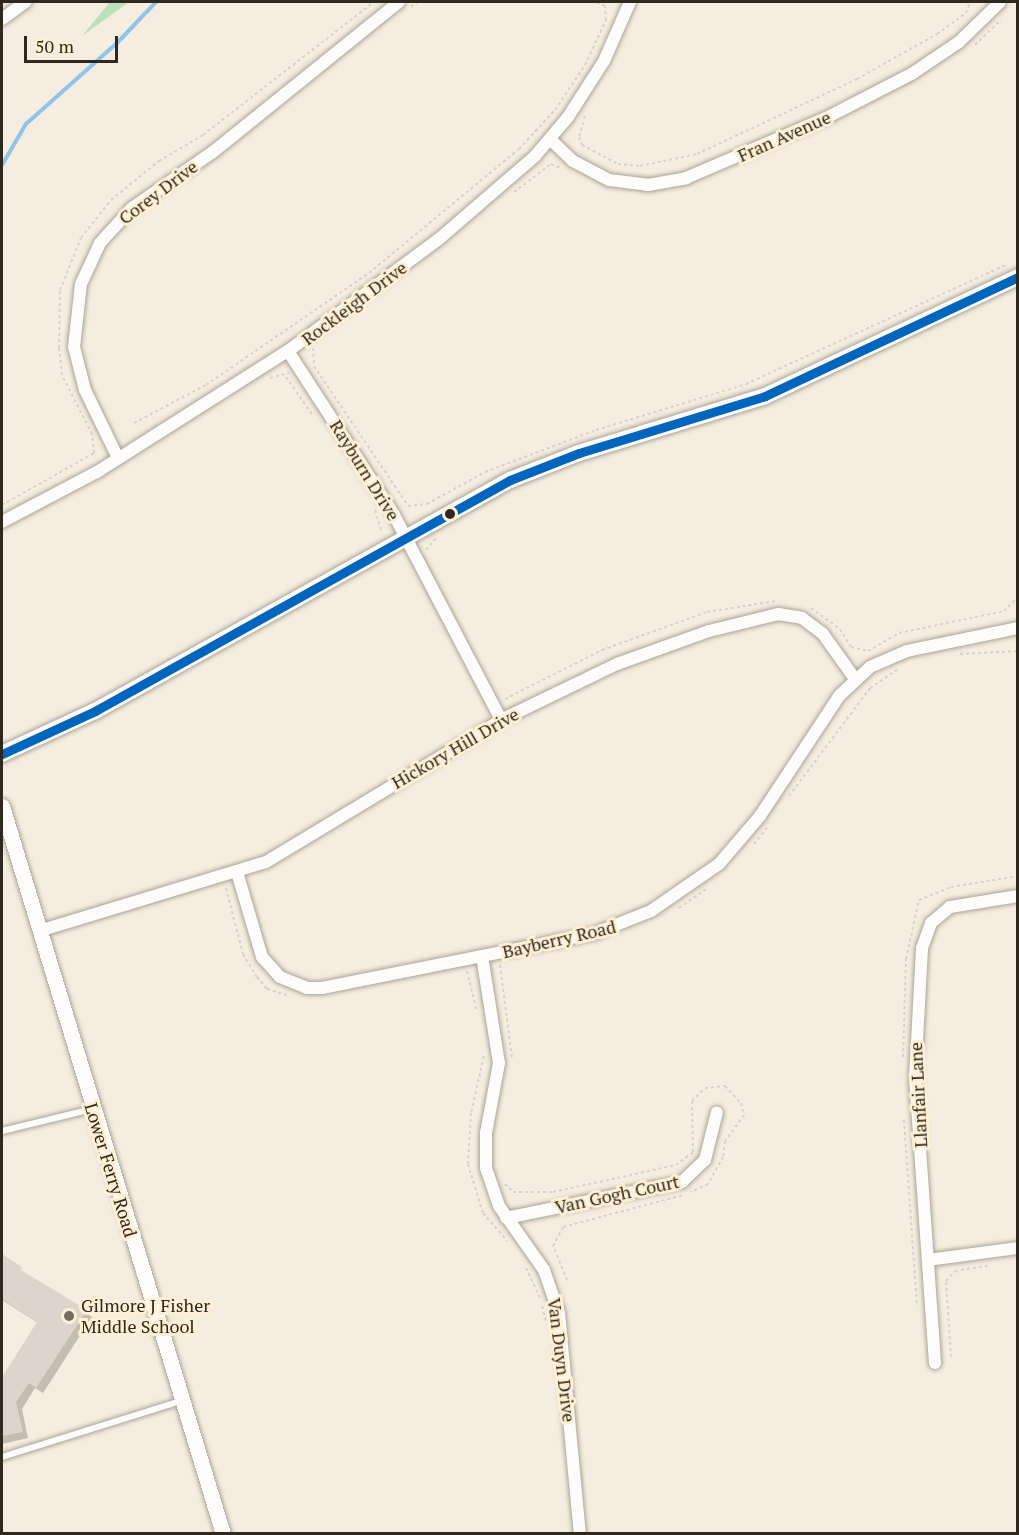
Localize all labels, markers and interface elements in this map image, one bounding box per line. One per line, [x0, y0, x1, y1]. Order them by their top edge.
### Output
scale bar [27, 24, 122, 62]
text: 50 m [35, 34, 74, 58]
street label: Fran Avenue [734, 106, 834, 166]
street label: Corey Drive [114, 155, 202, 229]
street label: Rockleigh Drive [297, 256, 411, 350]
street label: Rayburn Drive [325, 416, 405, 524]
unlabelled marker [444, 508, 456, 520]
street label: Hickory Hill Drive [388, 703, 522, 793]
street label: Bayberry Road [500, 915, 618, 963]
street label: Llanfair Lane [904, 1042, 932, 1148]
street label: Lower Ferry Road [80, 1100, 142, 1240]
street label: Van Gogh Court [553, 1170, 681, 1218]
place label: Gilmore J Fisher Middle School [81, 1295, 210, 1338]
street label: Van Duyn Drive [544, 1297, 580, 1423]
marker: Gilmore J Fisher Middle School [62, 1309, 76, 1323]

